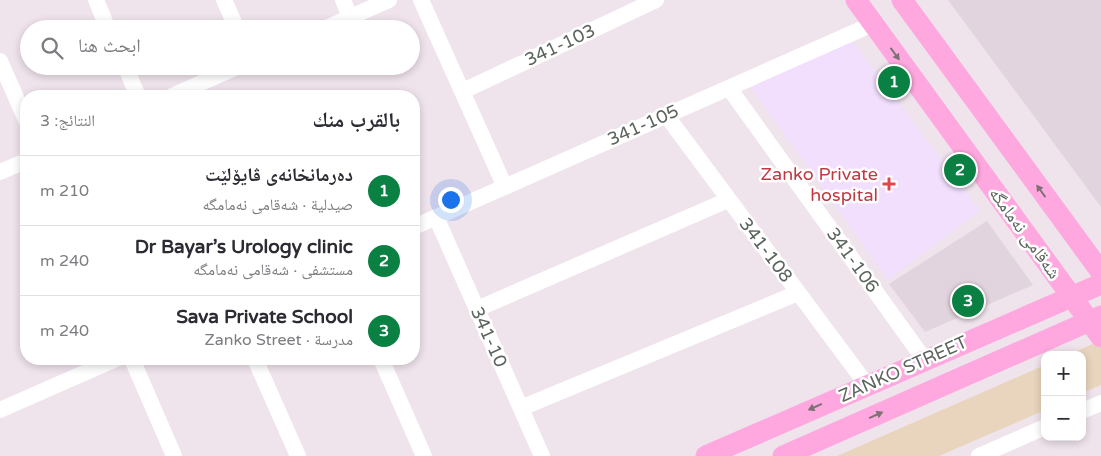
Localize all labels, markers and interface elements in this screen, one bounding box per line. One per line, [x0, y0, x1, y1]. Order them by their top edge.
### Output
street label: 341-103 [521, 19, 599, 71]
search box [20, 20, 420, 75]
icon: search [38, 34, 66, 62]
text: ابحث هنا [78, 35, 141, 57]
one-way arrow [890, 47, 900, 61]
pin: 1 [878, 63, 910, 101]
street label: 341-105 [604, 100, 682, 150]
text: بالقرب منك [313, 108, 400, 133]
text: النتائج: 3 [40, 111, 95, 131]
pin: 2 [944, 151, 976, 189]
place label: Zanko Private hospital [761, 163, 878, 206]
text: دەرمانخانەی ڤایۆلێت [205, 164, 353, 186]
marker: Zanko Private hospital [882, 177, 896, 191]
text: 210 m [40, 181, 89, 201]
text: 1 [379, 181, 389, 201]
street label: شەقامی نەمامگە [984, 183, 1066, 283]
one-way arrow [1036, 184, 1046, 198]
your location [438, 187, 464, 213]
text: صيدلية · شەقامی نەمامگە [202, 195, 353, 215]
street label: 341-108 [735, 213, 797, 287]
street label: 341-106 [822, 223, 884, 297]
text: Dr Bayar’s Urology clinic [135, 236, 353, 258]
text: 240 m [40, 251, 89, 271]
text: 2 [379, 251, 389, 271]
text: مستشفى · شەقامی نەمامگە [193, 260, 353, 280]
pin: 3 [952, 282, 984, 320]
street label: 341-10 [466, 303, 512, 371]
text: Sava Private School [176, 306, 353, 328]
text: 240 m [40, 321, 89, 341]
text: 3 [379, 321, 389, 341]
text: مدرسة · Zanko Street [205, 330, 353, 350]
street label: ZANKO STREET [835, 331, 971, 407]
map controls [1041, 351, 1086, 441]
button: + [1041, 351, 1086, 396]
button: − [1041, 396, 1086, 441]
one-way arrow [808, 404, 822, 412]
one-way arrow [869, 410, 883, 418]

